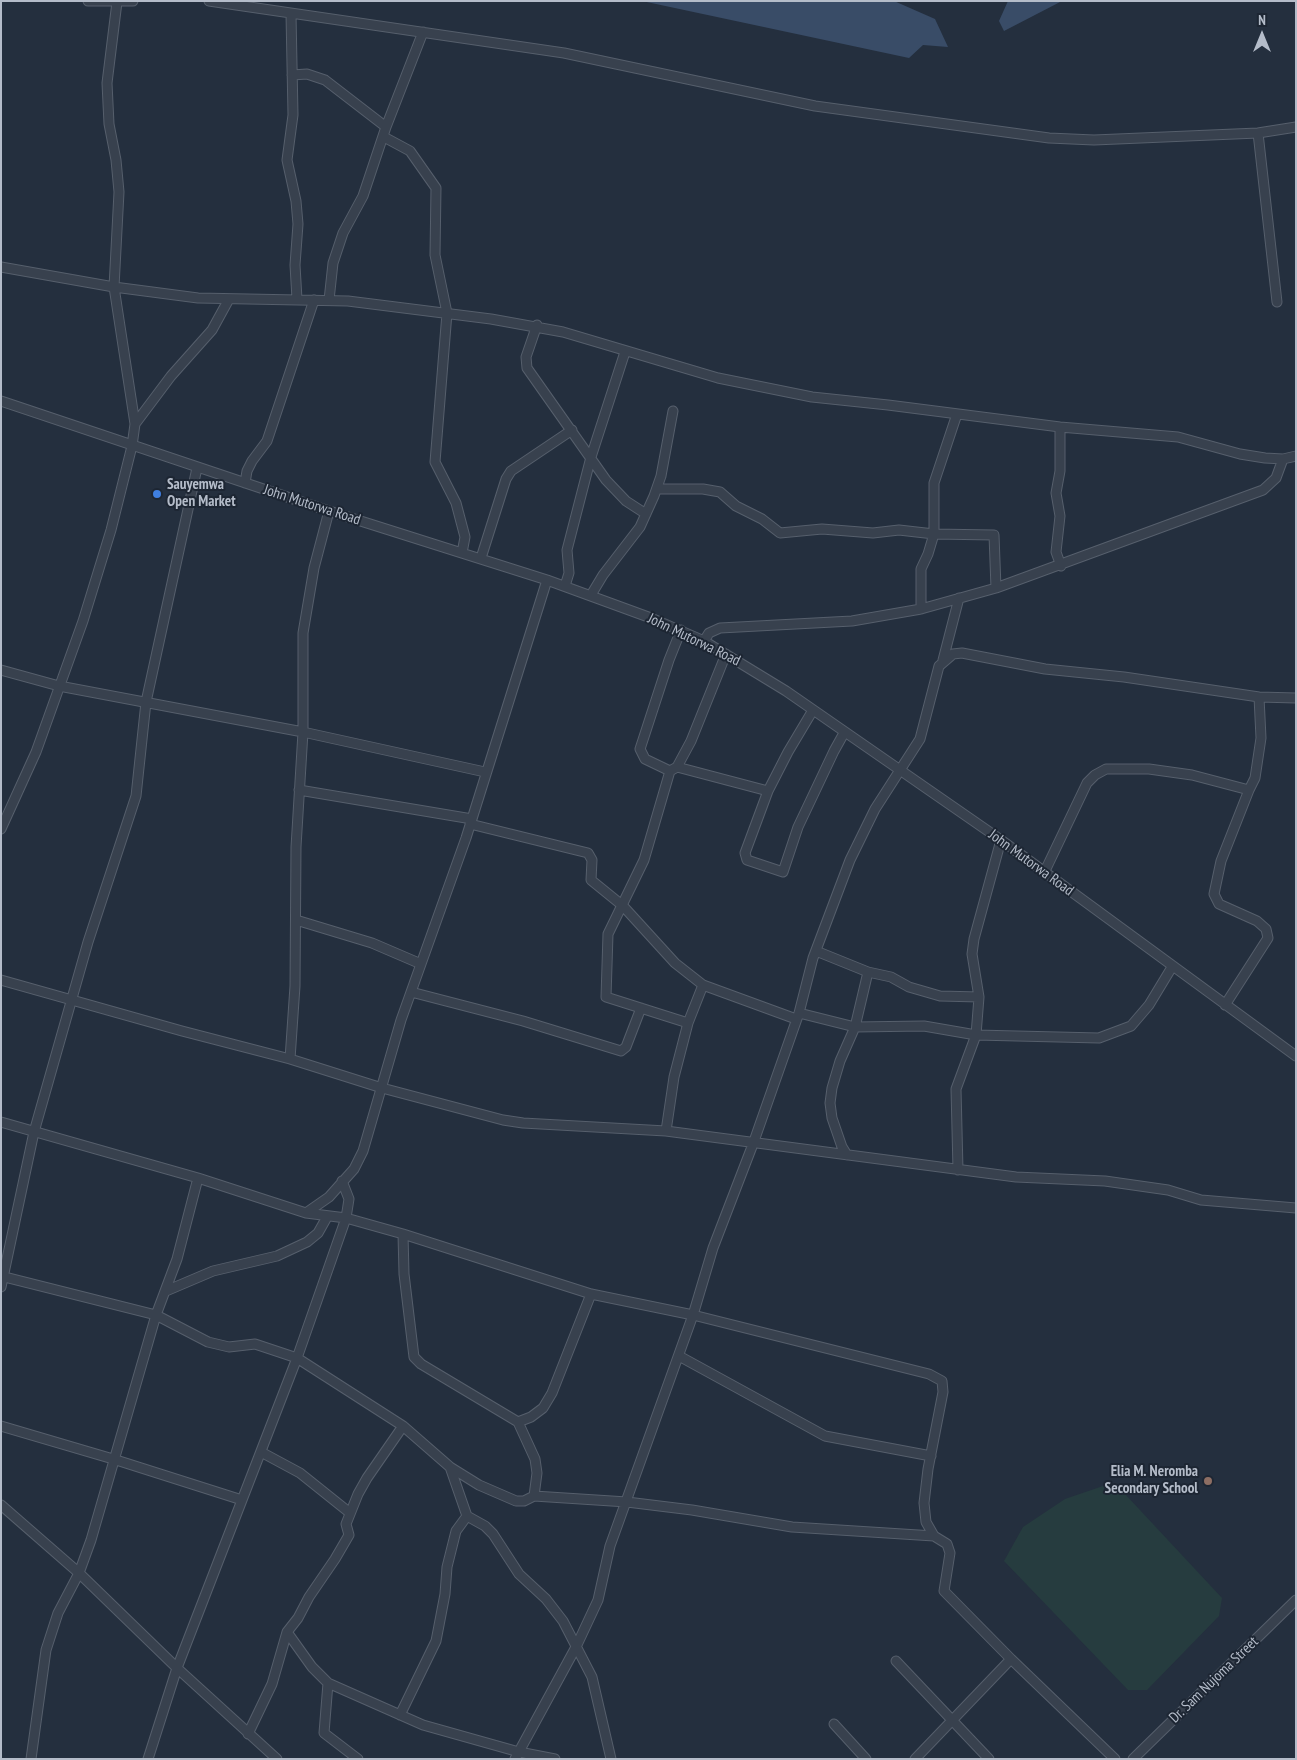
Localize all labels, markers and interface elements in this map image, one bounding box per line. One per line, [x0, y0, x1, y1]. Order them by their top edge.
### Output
north arrow [1237, 10, 1287, 60]
text: N [1258, 11, 1266, 29]
place label: Sauyemwa Open Market [167, 476, 236, 511]
street label: John Mutorwa Road [261, 481, 363, 529]
marker: Sauyemwa Open Market [151, 488, 163, 500]
street label: John Mutorwa Road [645, 610, 743, 670]
street label: John Mutorwa Road [985, 826, 1077, 900]
place label: Elia M. Neromba Secondary School [1105, 1463, 1198, 1498]
marker: Elia M. Neromba Secondary School [1202, 1475, 1214, 1487]
street label: Dr. Sam Nujoma Street [1166, 1633, 1262, 1727]

